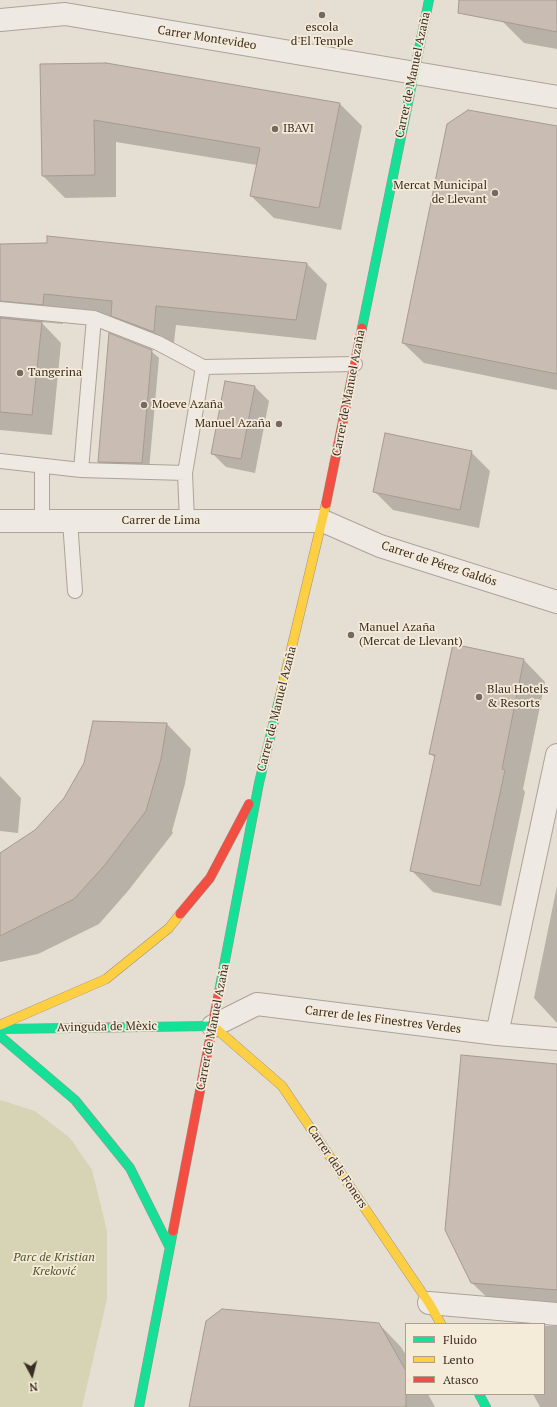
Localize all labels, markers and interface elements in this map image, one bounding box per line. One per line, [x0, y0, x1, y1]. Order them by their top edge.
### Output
marker: escola d'El Temple [317, 10, 327, 20]
street label: Carrer de Manuel Azaña [393, 11, 433, 139]
place label: escola d'El Temple [291, 21, 353, 49]
street label: Carrer Montevideo [156, 23, 258, 53]
place label: IBAVI [283, 122, 314, 136]
marker: IBAVI [270, 124, 280, 134]
place label: Mercat Municipal de Llevant [393, 179, 487, 207]
marker: Mercat Municipal de Llevant [490, 188, 500, 198]
street label: Carrer de Manuel Azaña [330, 329, 368, 457]
place label: Tangerina [28, 366, 82, 380]
marker: Tangerina [15, 368, 25, 378]
place label: Moeve Azaña [152, 398, 223, 412]
marker: Moeve Azaña [139, 400, 149, 410]
place label: Manuel Azaña [195, 417, 271, 431]
marker: Manuel Azaña [274, 419, 284, 429]
street label: Carrer de Lima [122, 514, 200, 528]
street label: Carrer de Pérez Galdós [379, 539, 499, 589]
place label: Manuel Azaña (Mercat de Llevant) [359, 621, 463, 649]
marker: Manuel Azaña (Mercat de Llevant) [346, 630, 356, 640]
street label: Carrer de Manuel Azaña [254, 645, 300, 773]
place label: Blau Hotels & Resorts [487, 683, 548, 711]
marker: Blau Hotels & Resorts [474, 692, 484, 702]
street label: Carrer de Manuel Azaña [194, 963, 232, 1091]
street label: Carrer de les Finestres Verdes [304, 1003, 462, 1037]
street label: Avinguda de Mèxic [57, 1019, 157, 1035]
street label: Carrer dels Foners [304, 1123, 370, 1211]
park label: Parc de Kristian Kreković [13, 1251, 95, 1279]
legend [405, 1323, 545, 1395]
text: Fluido [443, 1332, 477, 1347]
text: Lento [443, 1352, 474, 1367]
north arrow [12, 1355, 52, 1395]
text: Atasco [443, 1372, 478, 1387]
text: N [28, 1379, 38, 1394]

